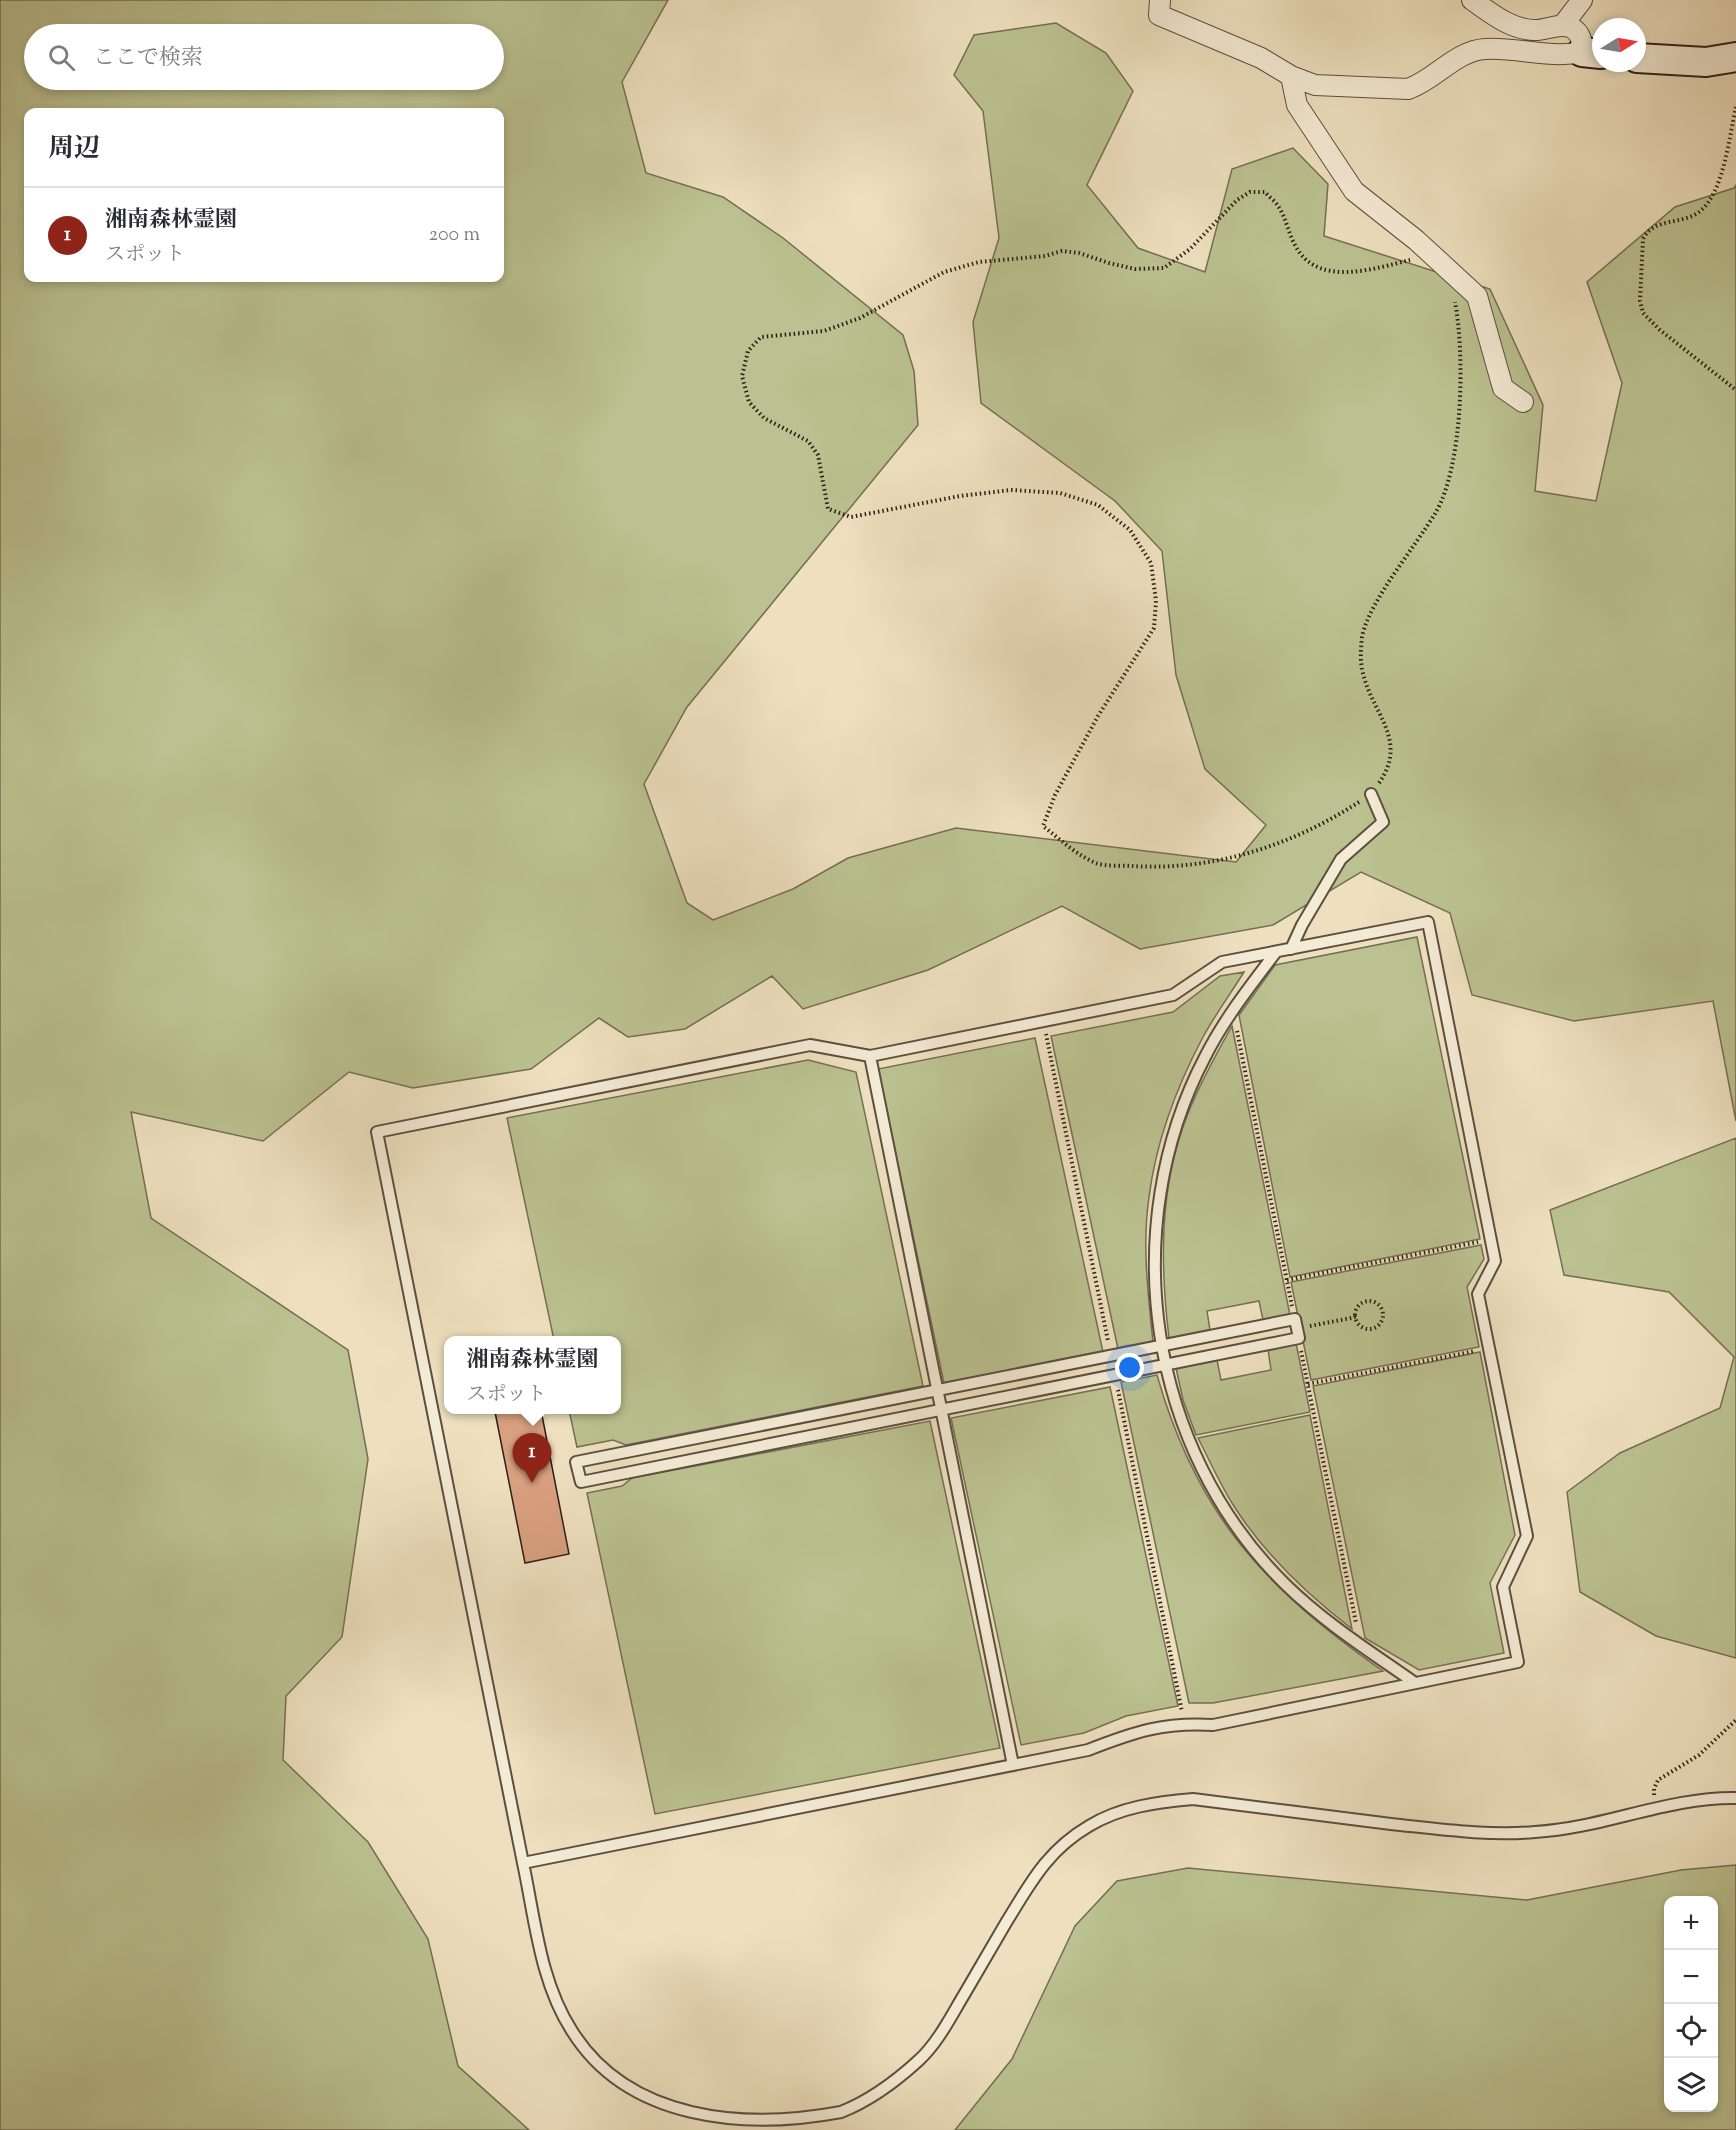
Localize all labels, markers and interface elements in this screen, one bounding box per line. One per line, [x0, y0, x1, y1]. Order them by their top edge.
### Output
north arrow [1592, 18, 1646, 72]
search box [24, 24, 504, 90]
icon: search [45, 41, 78, 74]
text: ここで検索 [93, 43, 203, 75]
text: 周辺 [48, 131, 100, 168]
text: 湘南森林霊園 [105, 205, 237, 237]
text: 1 [64, 221, 71, 250]
text: 200 m [429, 221, 480, 250]
text: スポット [105, 241, 185, 270]
popup [444, 1336, 621, 1414]
text: 湘南森林霊園 [466, 1345, 599, 1377]
your location [1115, 1353, 1144, 1382]
text: スポット [466, 1381, 546, 1410]
pin: 1 [512, 1434, 552, 1483]
map controls [1664, 1896, 1718, 2112]
button: + [1664, 1896, 1718, 1950]
button: − [1664, 1950, 1718, 2004]
button: locate [1664, 2004, 1718, 2058]
button: layers [1664, 2058, 1718, 2112]

